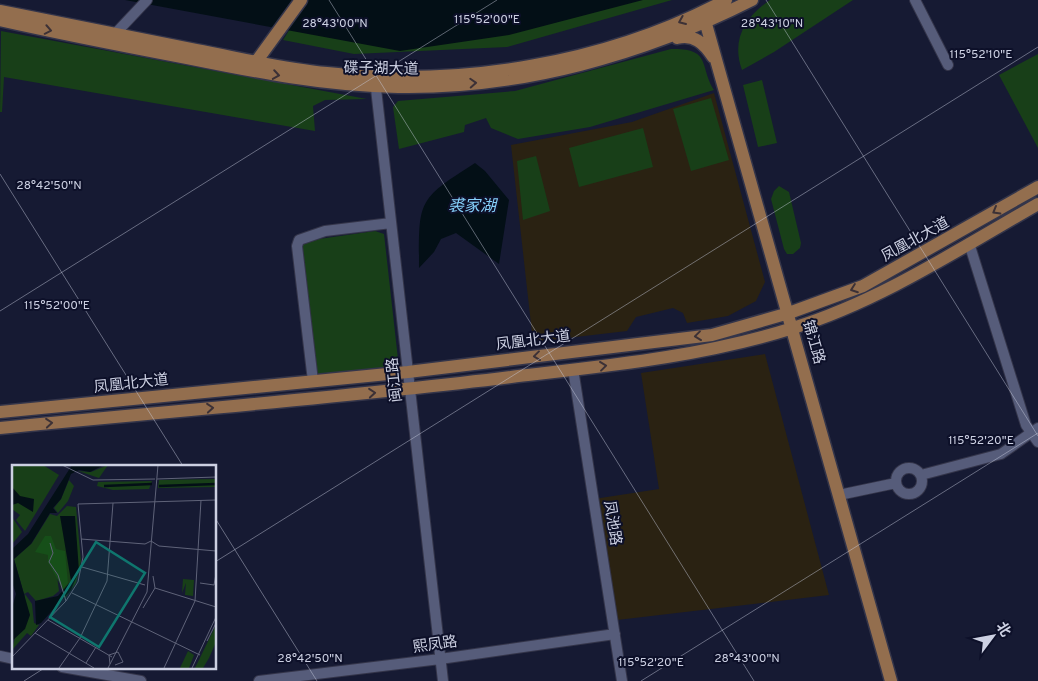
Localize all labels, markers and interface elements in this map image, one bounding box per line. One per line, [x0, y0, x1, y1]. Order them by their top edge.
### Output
text: 115°52'00"E [454, 12, 520, 28]
one-way arrow [678, 15, 687, 25]
text: 28°43'00"N [302, 16, 368, 32]
text: 28°43'10"N [741, 16, 803, 32]
one-way arrow [43, 25, 52, 35]
text: 115°52'10"E [950, 47, 1012, 63]
street label: 碟子湖大道 [343, 59, 419, 80]
one-way arrow [271, 70, 280, 80]
one-way arrow [469, 78, 477, 89]
text: 28°42'50"N [16, 178, 82, 194]
water label: 裘家湖 [448, 197, 499, 217]
one-way arrow [992, 205, 1001, 215]
street label: 凤凰北大道 [878, 213, 953, 267]
one-way arrow [850, 283, 858, 293]
text: 115°52'00"E [24, 298, 90, 314]
street label: 锦江路 [797, 318, 828, 367]
street label: 凤凰北大道 [495, 326, 572, 355]
one-way arrow [694, 330, 702, 341]
one-way arrow [533, 350, 541, 361]
street label: 闽江路 [384, 356, 407, 403]
one-way arrow [599, 361, 607, 372]
street label: 凤凰北大道 [93, 370, 169, 398]
one-way arrow [368, 388, 376, 399]
one-way arrow [207, 403, 215, 414]
one-way arrow [45, 418, 53, 429]
text: 115°52'20"E [948, 433, 1014, 449]
inset map [12, 465, 216, 668]
street label: 凤池路 [599, 500, 624, 547]
north arrow [968, 611, 1018, 661]
text: 北 [992, 619, 1014, 640]
street label: 熙凤路 [412, 633, 459, 658]
text: 28°42'50"N [277, 651, 343, 667]
text: 28°43'00"N [714, 651, 780, 667]
text: 115°52'20"E [618, 655, 684, 671]

